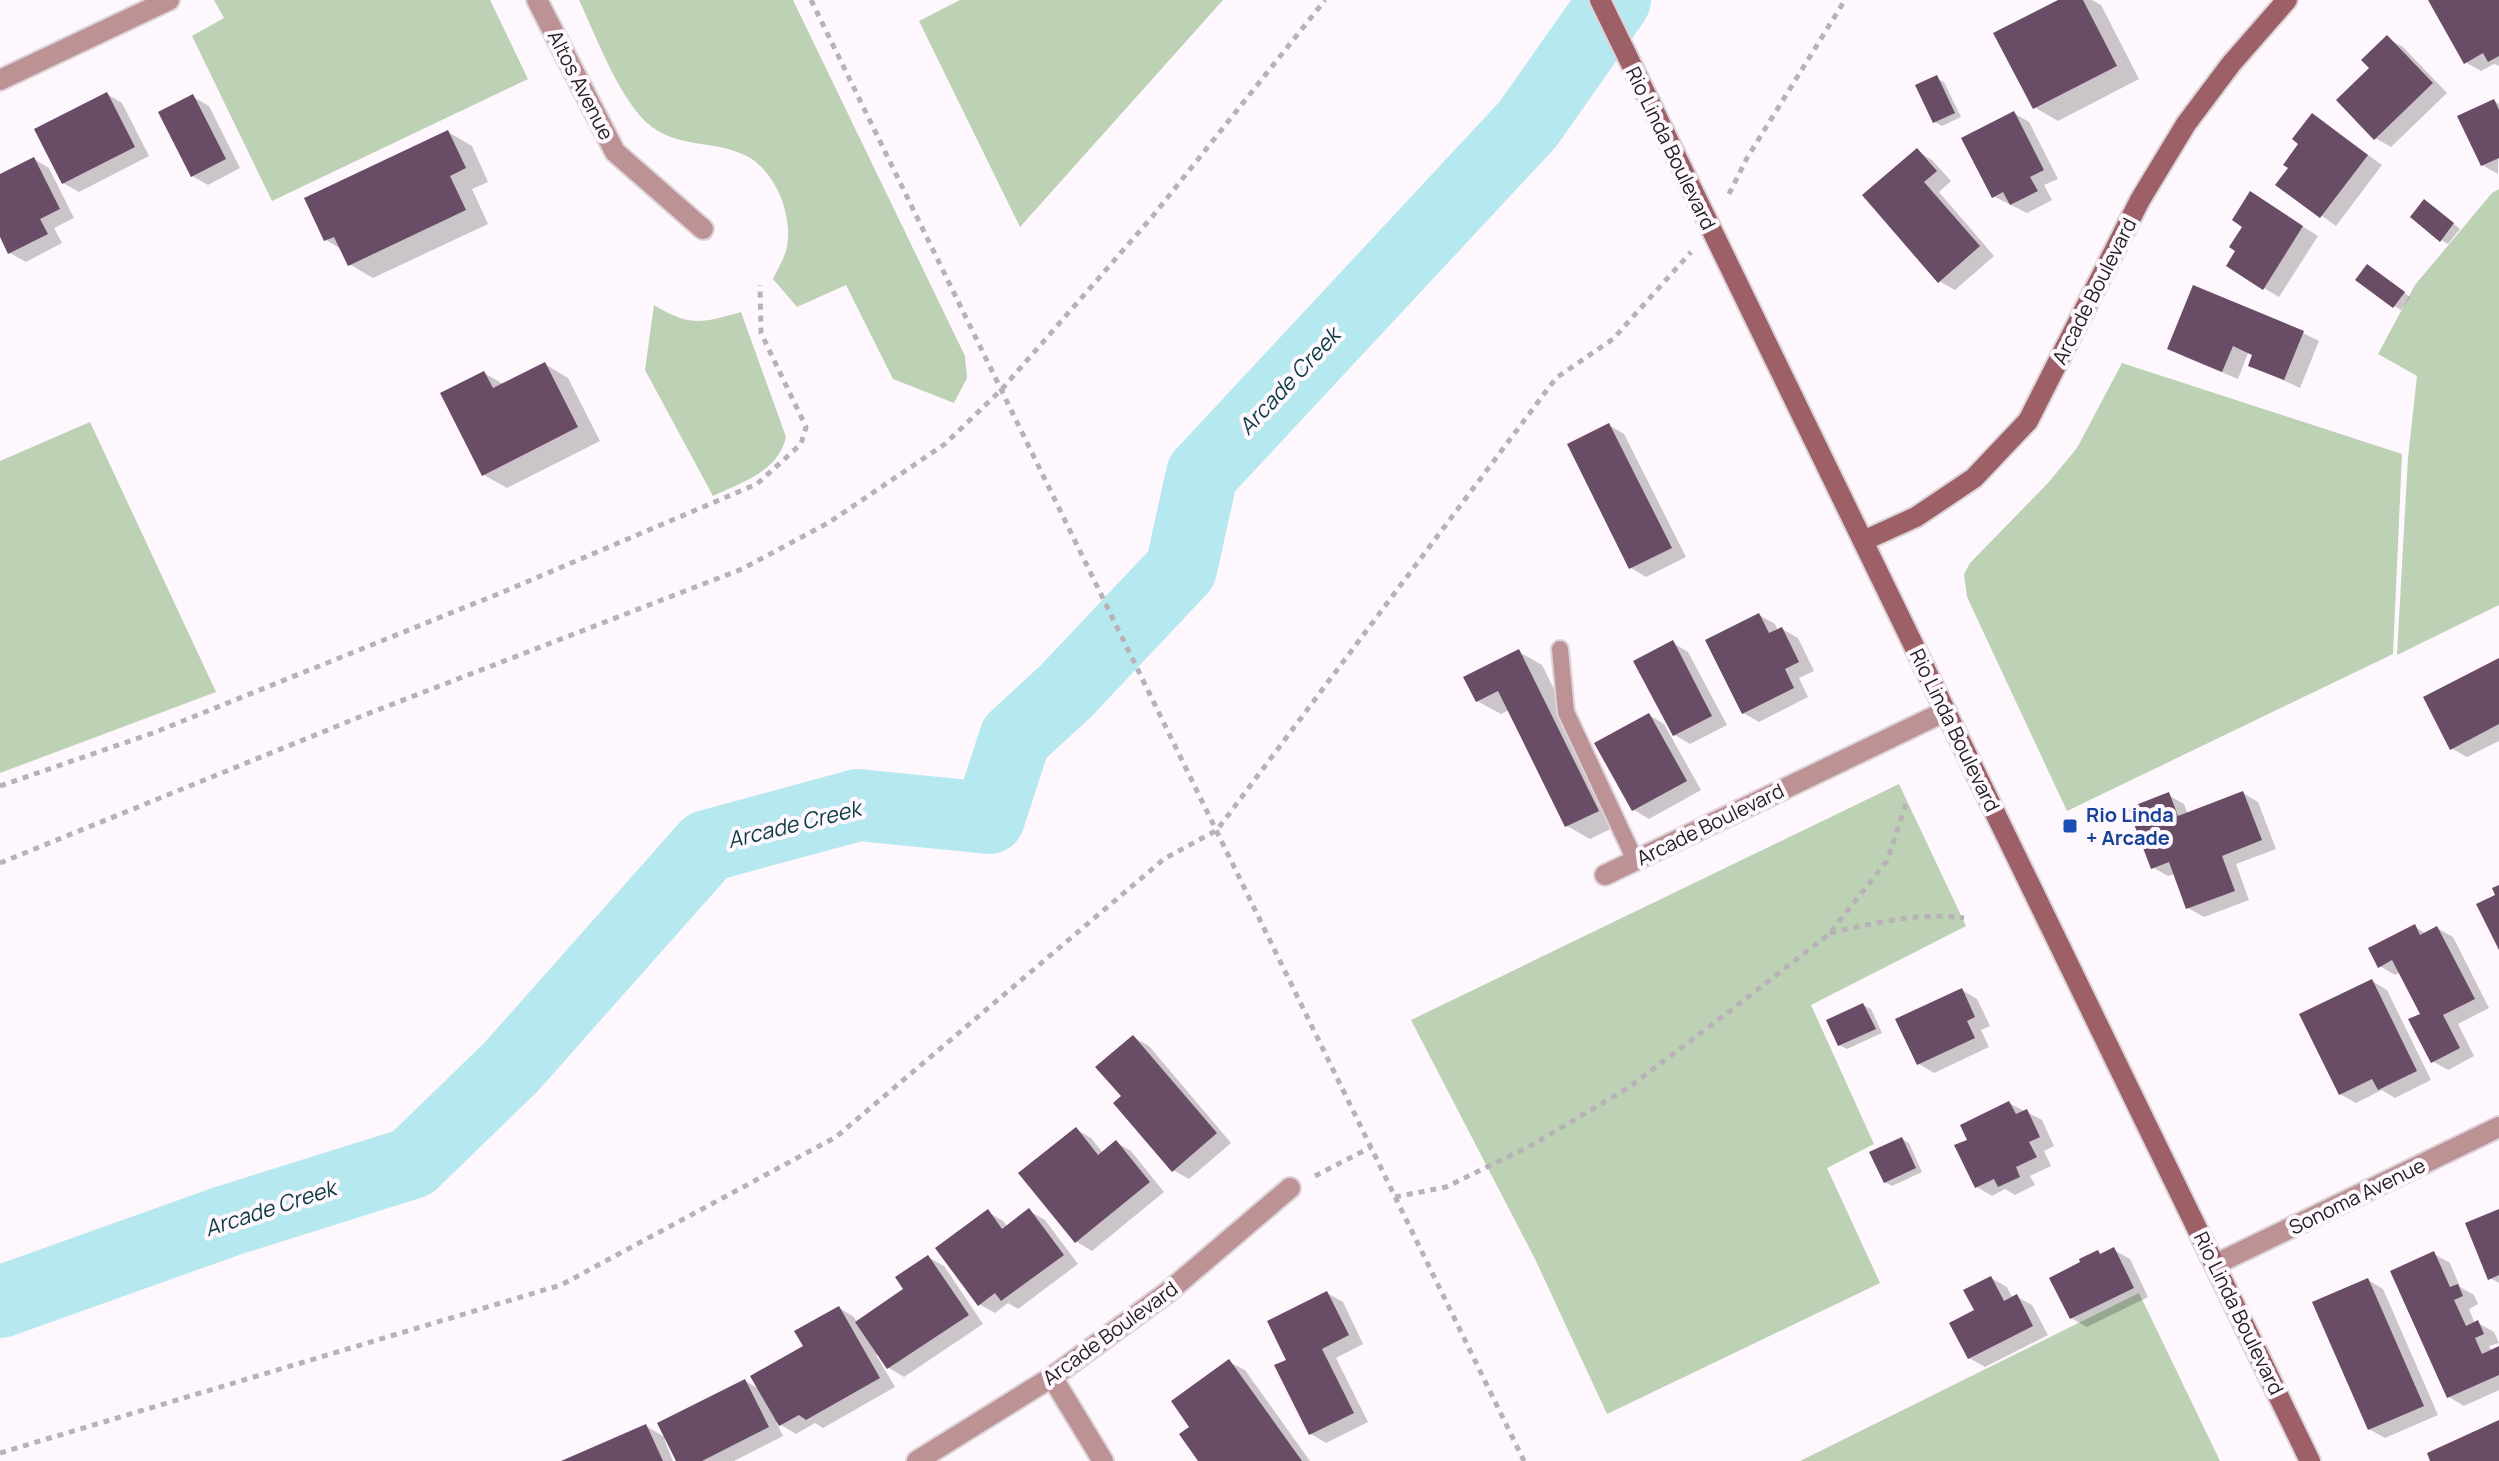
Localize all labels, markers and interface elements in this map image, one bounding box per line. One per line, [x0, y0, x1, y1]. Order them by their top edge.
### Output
street label: Altos Avenue [542, 26, 620, 144]
street label: Rio Linda Boulevard [1620, 62, 1722, 234]
street label: Arcade Boulevard [2045, 213, 2143, 369]
water label: Arcade Creek [1232, 319, 1349, 441]
street label: Rio Linda Boulevard [1904, 644, 2006, 816]
street label: Arcade Boulevard [1632, 777, 1788, 871]
water label: Arcade Creek [724, 792, 867, 855]
place label: Rio Linda + Arcade [2086, 801, 2174, 851]
marker: Rio Linda + Arcade [2061, 817, 2079, 835]
street label: Sonoma Avenue [2284, 1151, 2430, 1241]
water label: Arcade Creek [201, 1172, 342, 1243]
street label: Rio Linda Boulevard [2188, 1227, 2290, 1399]
street label: Arcade Boulevard [1037, 1275, 1183, 1391]

